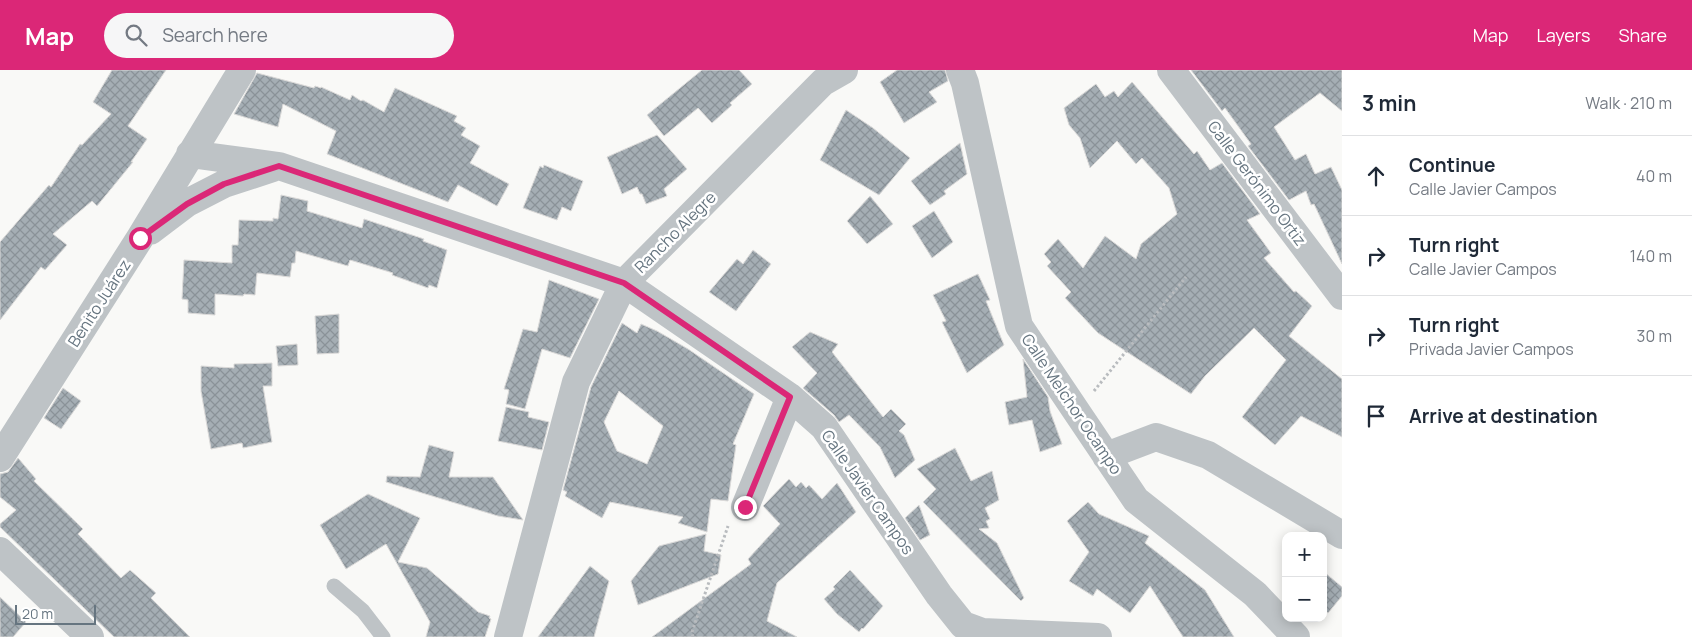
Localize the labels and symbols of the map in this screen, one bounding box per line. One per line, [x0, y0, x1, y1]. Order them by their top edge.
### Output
street label: Calle Gerónimo Ortiz [1203, 116, 1311, 250]
street label: Rancho Alegre [629, 186, 721, 278]
route start [129, 227, 152, 250]
street label: Benito Juárez [63, 255, 135, 351]
street label: Calle Melchor Ocampo [1017, 329, 1127, 479]
street label: Calle Javier Campos [817, 425, 919, 559]
route end [734, 496, 757, 519]
scale bar [15, 602, 96, 625]

